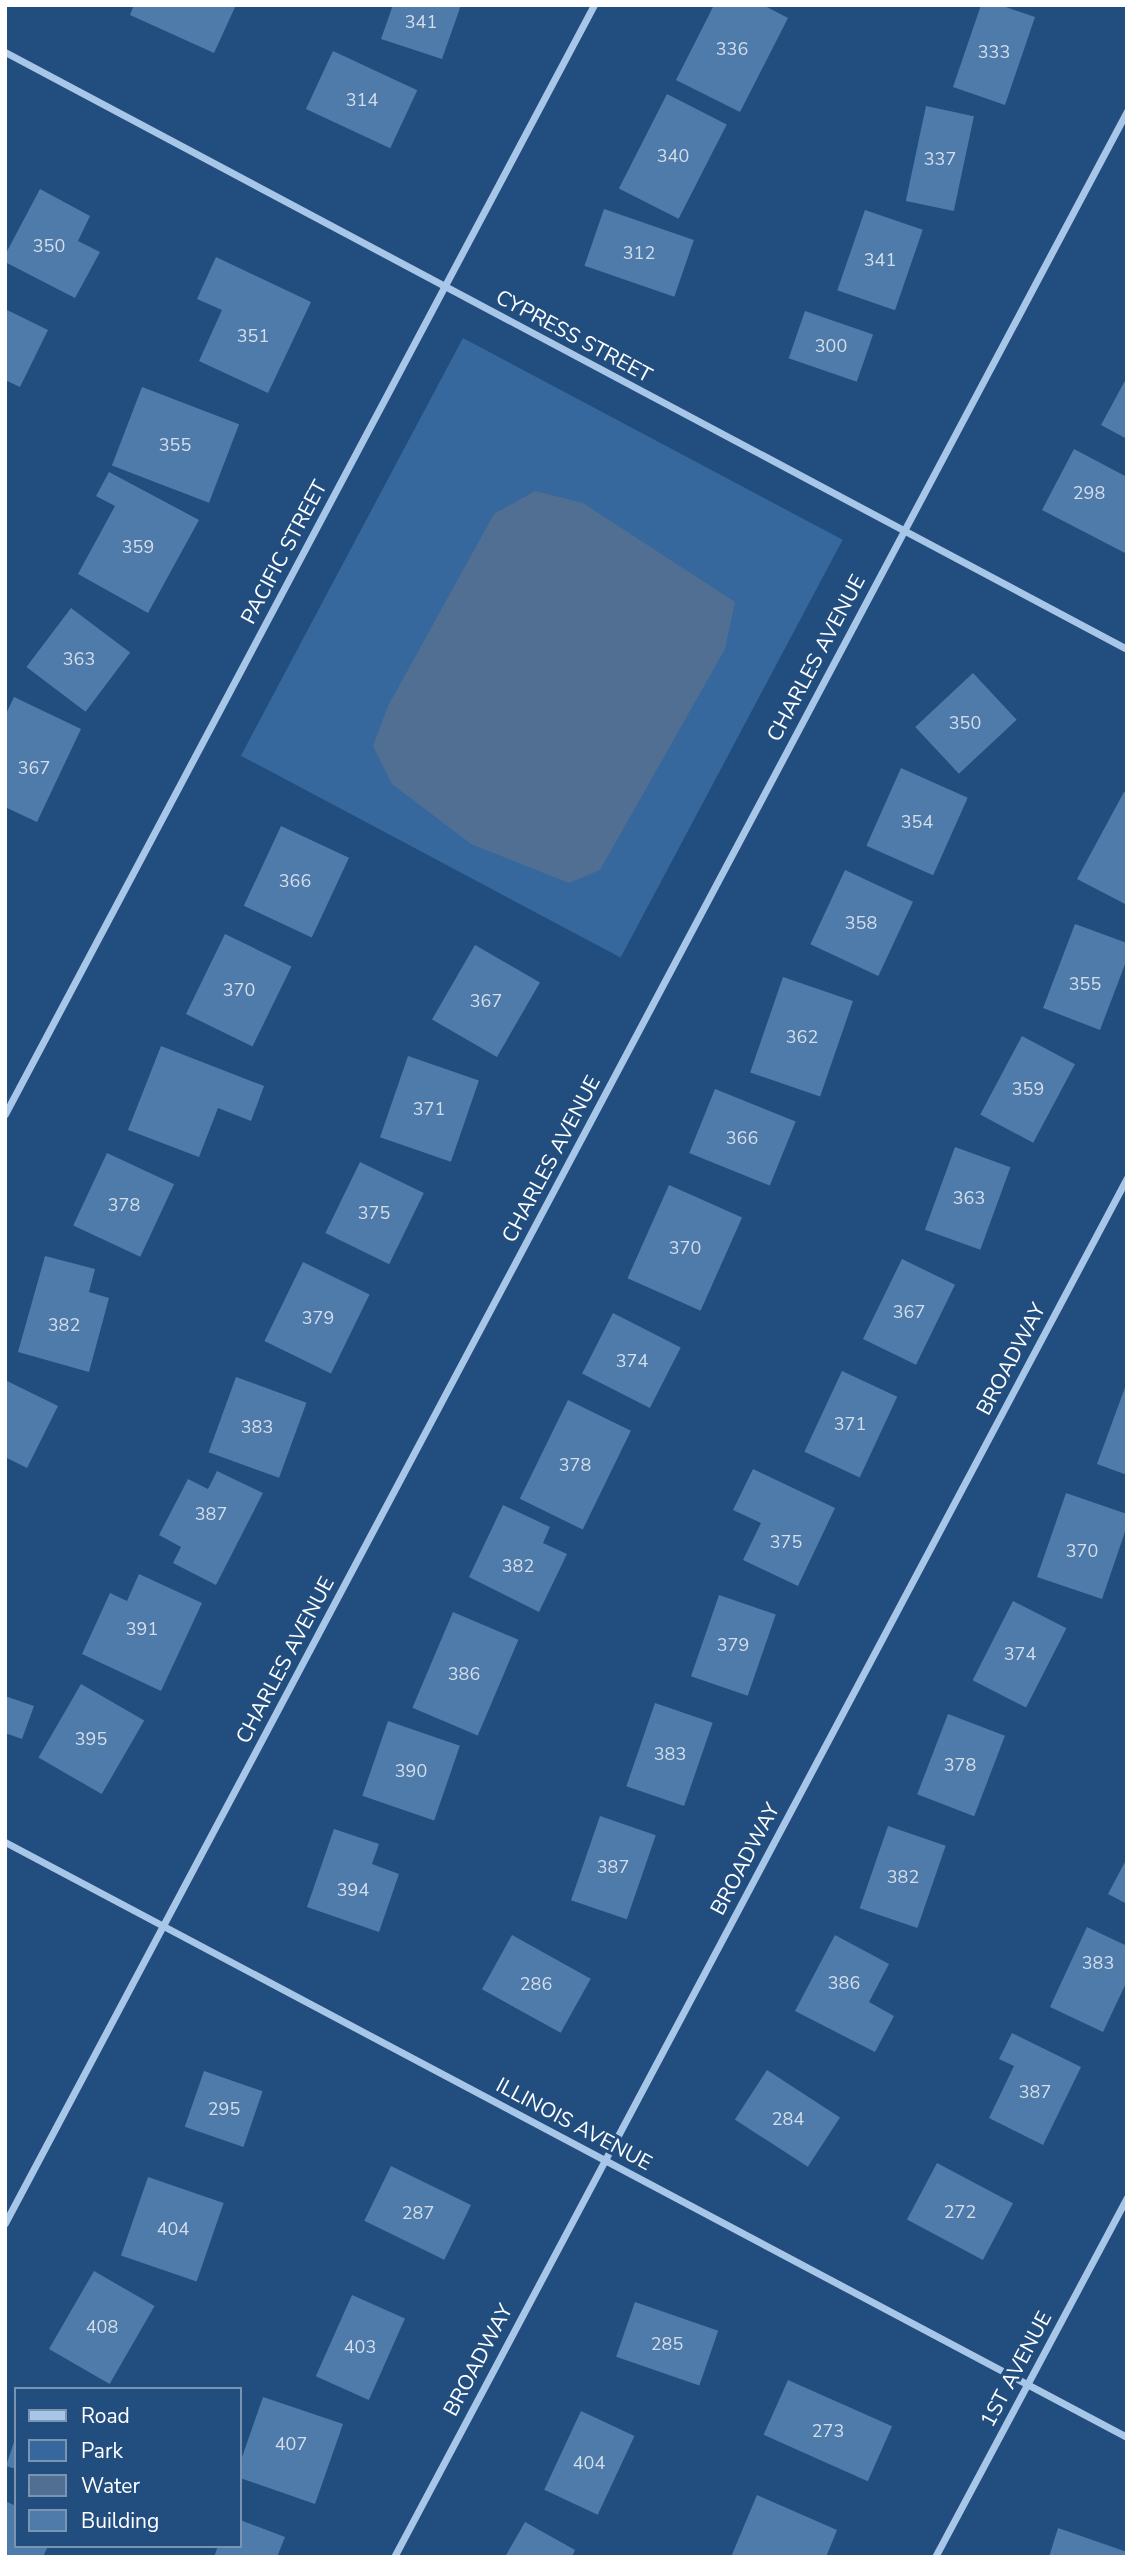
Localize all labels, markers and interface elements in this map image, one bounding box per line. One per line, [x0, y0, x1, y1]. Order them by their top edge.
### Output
house number: 341 [405, 11, 437, 33]
house number: 336 [716, 38, 748, 60]
house number: 333 [978, 41, 1010, 63]
house number: 314 [346, 89, 378, 111]
house number: 340 [657, 145, 689, 167]
house number: 337 [924, 148, 956, 170]
house number: 350 [33, 235, 65, 257]
house number: 312 [623, 242, 655, 264]
house number: 341 [864, 249, 896, 271]
street label: CYPRESS STREET [492, 284, 656, 388]
house number: 351 [237, 325, 269, 347]
house number: 300 [815, 335, 847, 357]
house number: 355 [159, 434, 191, 456]
street label: PACIFIC STREET [236, 476, 332, 628]
house number: 298 [1073, 482, 1105, 504]
house number: 359 [122, 536, 154, 558]
street label: CHARLES AVENUE [761, 570, 871, 746]
house number: 363 [63, 648, 95, 670]
house number: 350 [949, 712, 981, 734]
house number: 367 [18, 757, 50, 779]
house number: 354 [901, 811, 933, 833]
house number: 366 [279, 870, 311, 892]
house number: 358 [845, 912, 877, 934]
house number: 355 [1069, 973, 1101, 995]
house number: 370 [223, 979, 255, 1001]
house number: 367 [470, 990, 502, 1012]
house number: 362 [786, 1026, 818, 1048]
street label: CHARLES AVENUE [496, 1071, 606, 1247]
house number: 359 [1012, 1078, 1044, 1100]
house number: 371 [413, 1098, 445, 1120]
house number: 366 [726, 1127, 758, 1149]
house number: 363 [953, 1187, 985, 1209]
house number: 378 [108, 1194, 140, 1216]
house number: 375 [358, 1202, 390, 1224]
house number: 370 [669, 1237, 701, 1259]
street label: BROADWAY [971, 1299, 1051, 1419]
house number: 367 [893, 1301, 925, 1323]
house number: 379 [302, 1307, 334, 1329]
house number: 382 [48, 1314, 80, 1336]
house number: 374 [616, 1350, 648, 1372]
house number: 371 [834, 1413, 866, 1435]
house number: 383 [241, 1416, 273, 1438]
house number: 378 [559, 1454, 591, 1476]
house number: 387 [195, 1503, 227, 1525]
house number: 375 [770, 1531, 802, 1553]
house number: 370 [1066, 1540, 1098, 1562]
house number: 382 [502, 1555, 534, 1577]
street label: CHARLES AVENUE [230, 1572, 340, 1748]
house number: 391 [126, 1618, 158, 1640]
house number: 379 [717, 1634, 749, 1656]
house number: 374 [1004, 1643, 1036, 1665]
house number: 386 [448, 1663, 480, 1685]
house number: 395 [75, 1728, 107, 1750]
house number: 383 [654, 1743, 686, 1765]
house number: 378 [944, 1754, 976, 1776]
house number: 390 [395, 1760, 427, 1782]
street label: BROADWAY [705, 1799, 785, 1919]
house number: 387 [597, 1856, 629, 1878]
house number: 382 [887, 1866, 919, 1888]
house number: 394 [337, 1879, 369, 1901]
house number: 383 [1082, 1952, 1114, 1974]
house number: 386 [828, 1972, 860, 1994]
house number: 286 [520, 1973, 552, 1995]
street label: ILLINOIS AVENUE [492, 2072, 656, 2176]
house number: 387 [1019, 2081, 1051, 2103]
house number: 295 [208, 2098, 240, 2120]
house number: 284 [772, 2108, 804, 2130]
house number: 272 [944, 2201, 976, 2223]
house number: 287 [402, 2202, 434, 2224]
house number: 404 [157, 2218, 189, 2240]
street label: BROADWAY [438, 2300, 518, 2420]
street label: 1ST AVENUE [975, 2307, 1057, 2431]
house number: 408 [86, 2316, 118, 2338]
house number: 285 [651, 2333, 683, 2355]
house number: 403 [344, 2336, 376, 2358]
legend [14, 2387, 242, 2548]
text: Road [81, 2402, 130, 2430]
house number: 273 [812, 2420, 844, 2442]
house number: 407 [275, 2433, 307, 2455]
text: Park [81, 2437, 123, 2465]
house number: 404 [573, 2452, 605, 2474]
text: Water [81, 2472, 140, 2500]
text: Building [81, 2507, 159, 2535]

